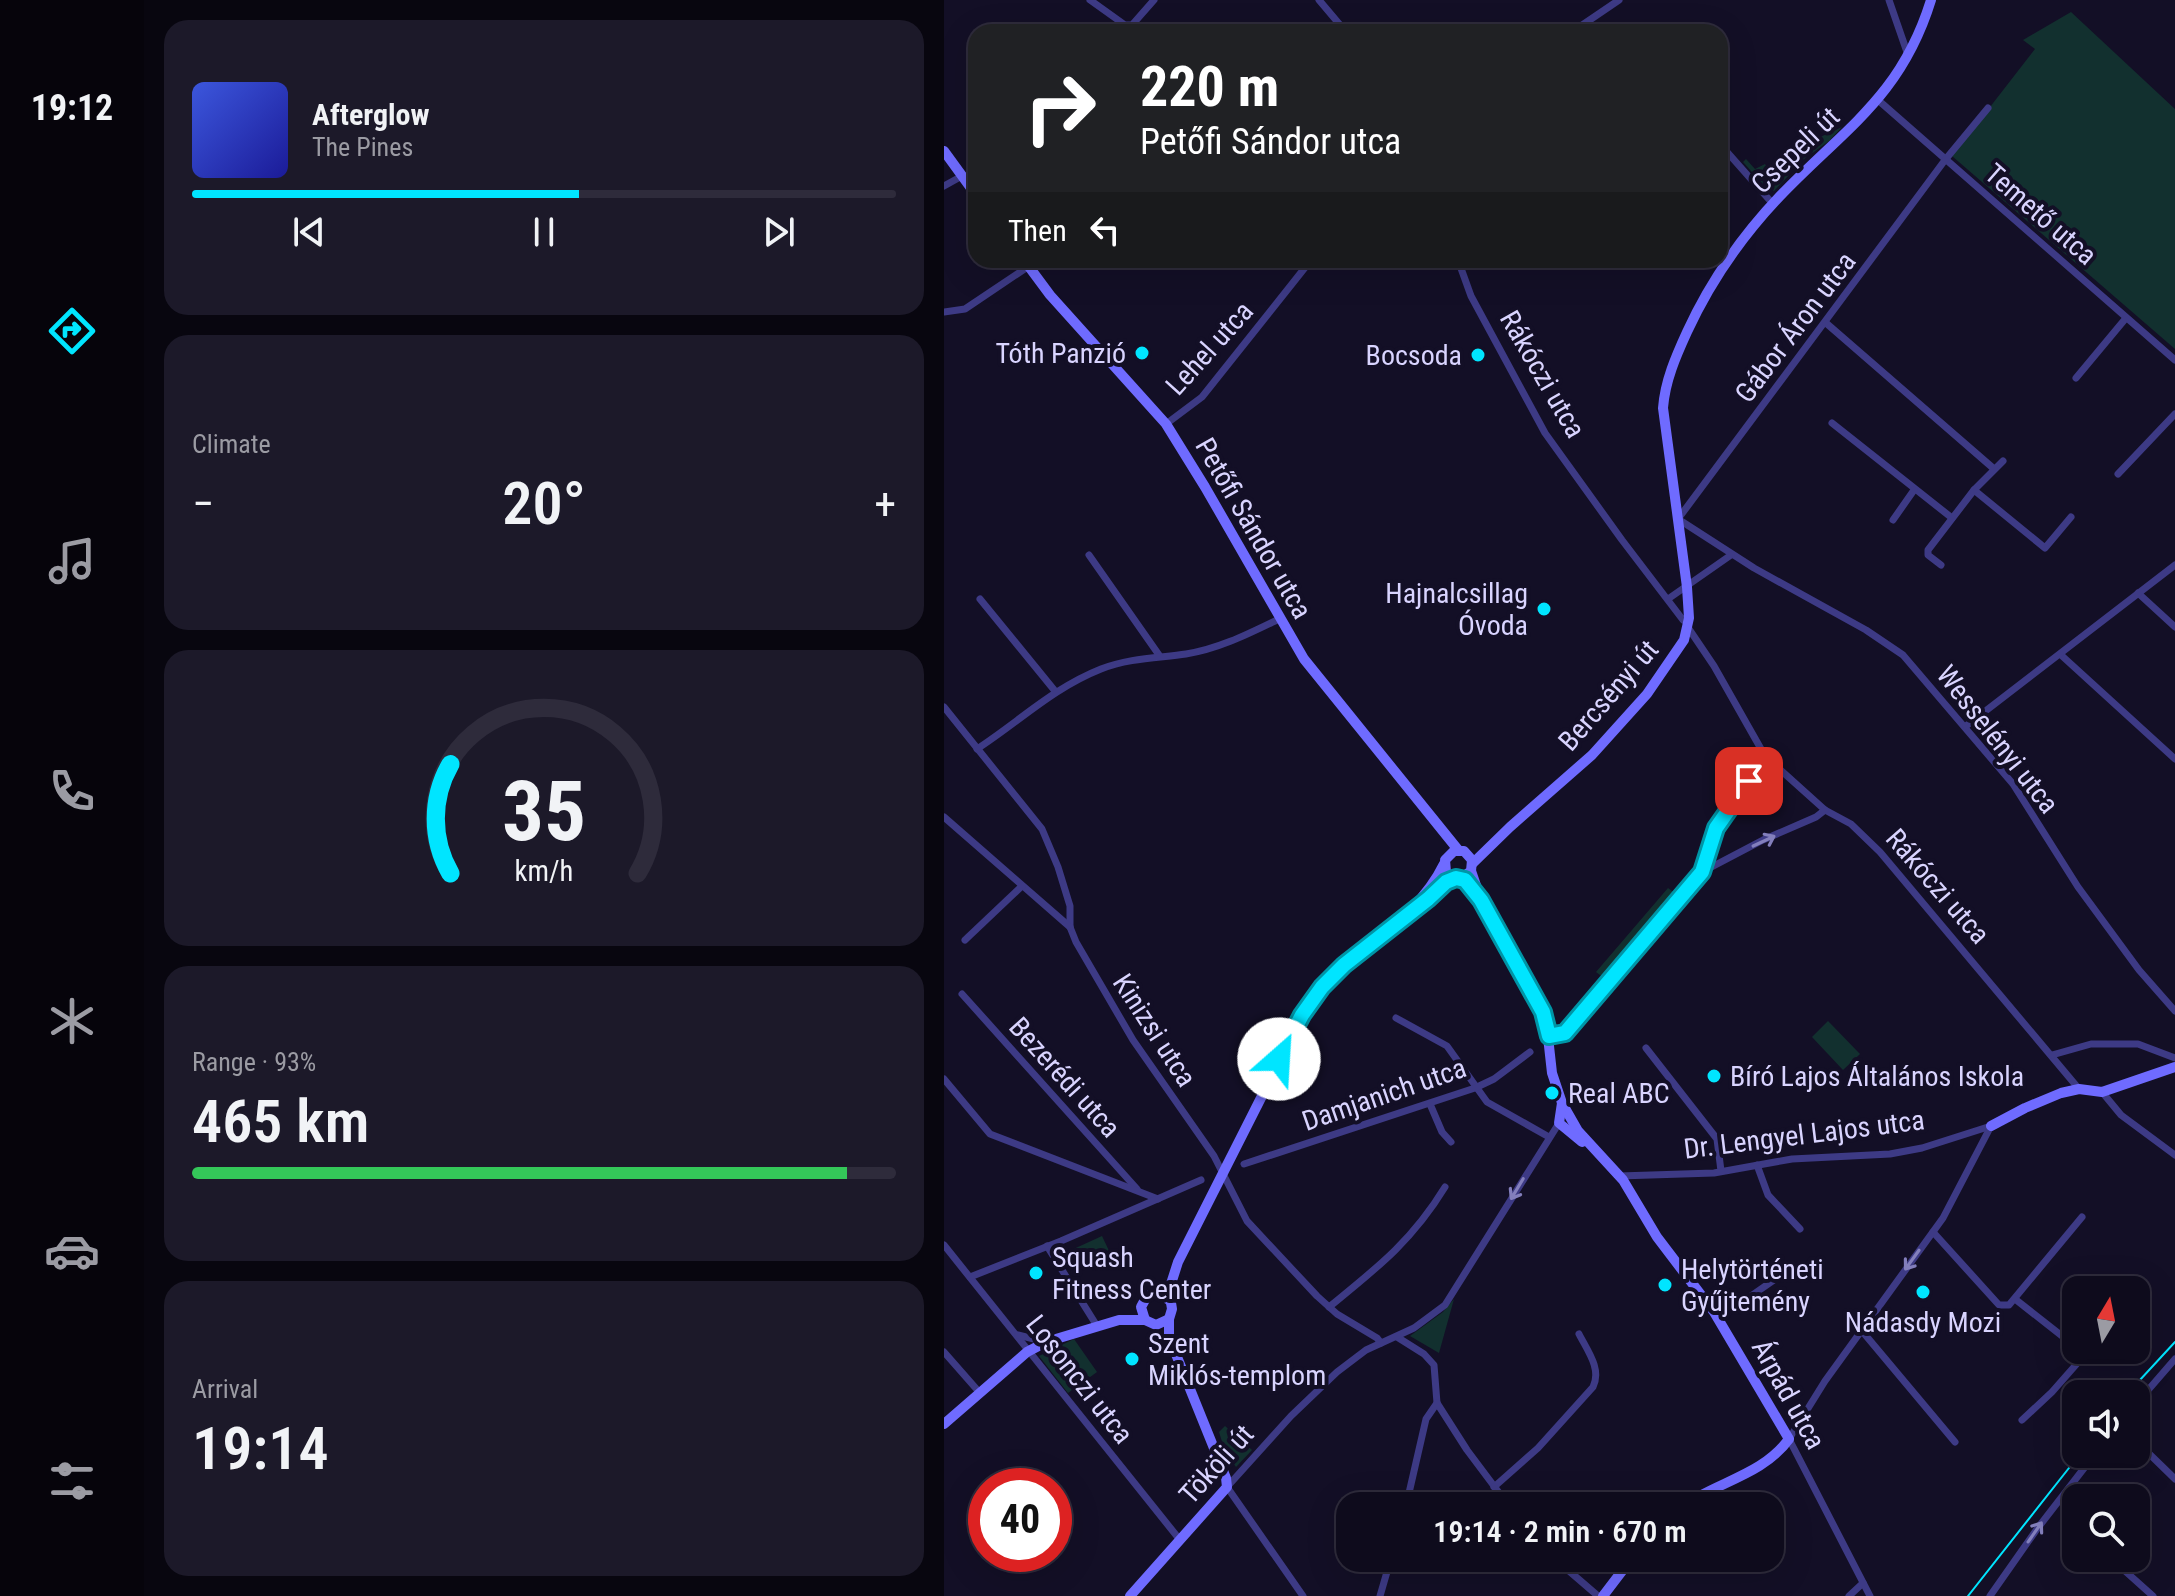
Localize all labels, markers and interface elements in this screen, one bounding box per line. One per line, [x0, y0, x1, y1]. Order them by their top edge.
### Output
text: 220 m [1140, 54, 1279, 120]
icon: right [1008, 56, 1112, 160]
text: 19:12 [31, 87, 113, 129]
text: Afterglow [312, 97, 430, 132]
street label: Csepeli út [1744, 100, 1846, 200]
text: Petőfi Sándor utca [1140, 121, 1401, 163]
text: The Pines [312, 132, 413, 162]
street label: Temető utca [1978, 157, 2103, 272]
icon: left [1083, 208, 1127, 252]
icon: previous [287, 210, 331, 254]
icon: pause [522, 210, 566, 254]
icon: next [757, 210, 801, 254]
text: Then [1008, 213, 1067, 248]
street label: Gábor Áron utca [1728, 246, 1863, 409]
street label: Lehel utca [1159, 295, 1260, 402]
icon: directions [44, 303, 100, 359]
street label: Rákóczi utca [1493, 305, 1592, 444]
place label: Tóth Panzió [995, 337, 1126, 370]
place label: Bocsoda [1366, 339, 1462, 372]
marker: Tóth Panzió [1133, 344, 1151, 362]
marker: Bocsoda [1469, 346, 1487, 364]
text: Climate [192, 429, 271, 459]
street label: Petőfi Sándor utca [1188, 432, 1319, 625]
text: 20° [502, 468, 586, 539]
text: − [192, 478, 214, 530]
text: + [874, 478, 896, 530]
icon: music [44, 533, 100, 589]
place label: Hajnalcsillag Óvoda [1385, 577, 1528, 642]
marker: Hajnalcsillag Óvoda [1535, 600, 1553, 618]
street label: Bercsényi út [1552, 633, 1665, 757]
street label: Wesselényi utca [1930, 659, 2066, 820]
pin [1715, 747, 1783, 815]
icon: arrive [1727, 759, 1771, 803]
icon: phone [44, 763, 100, 819]
text: 35 [502, 763, 586, 860]
street label: Rákóczi utca [1879, 822, 1996, 950]
one-way arrow [1751, 832, 1776, 847]
text: km/h [515, 854, 573, 888]
street label: Kinizsi utca [1106, 968, 1203, 1093]
icon: climate [44, 993, 100, 1049]
street label: Bezerédi utca [1002, 1011, 1127, 1144]
position arrow [1237, 1017, 1321, 1101]
text: Range · 93% [192, 1047, 316, 1077]
street label: Damjanich utca [1298, 1051, 1470, 1138]
place label: Bíró Lajos Általános Iskola [1730, 1060, 2024, 1093]
marker: Bíró Lajos Általános Iskola [1705, 1067, 1723, 1085]
place label: Real ABC [1568, 1077, 1670, 1110]
marker: Real ABC [1543, 1084, 1561, 1102]
text: 465 km [192, 1086, 369, 1157]
street label: Dr. Lengyel Lajos utca [1682, 1103, 1926, 1166]
one-way arrow [1509, 1177, 1525, 1200]
icon: car [44, 1223, 100, 1279]
place label: Squash Fitness Center [1052, 1241, 1211, 1306]
one-way arrow [1904, 1249, 1921, 1270]
place label: Helytörténeti Gyűjtemény [1681, 1253, 1824, 1318]
marker: Squash Fitness Center [1027, 1264, 1045, 1282]
marker: Helytörténeti Gyűjtemény [1656, 1276, 1674, 1294]
north arrow [2062, 1276, 2150, 1364]
map controls [2062, 1276, 2150, 1572]
marker: Nádasdy Mozi [1914, 1283, 1932, 1301]
place label: Nádasdy Mozi [1845, 1306, 2001, 1339]
street label: Losonczi utca [1019, 1308, 1140, 1450]
place label: Szent Miklós-templom [1148, 1327, 1326, 1392]
street label: Árpád utca [1745, 1334, 1832, 1455]
marker: Szent Miklós-templom [1123, 1350, 1141, 1368]
text: Arrival [192, 1374, 258, 1404]
button: sound [2062, 1380, 2150, 1468]
text: 19:14 [192, 1413, 329, 1484]
street label: Tököli út [1172, 1418, 1260, 1511]
icon: filters [44, 1453, 100, 1509]
speed limit sign: 40 [968, 1468, 1072, 1572]
button: search [2062, 1484, 2150, 1572]
text: 19:14 · 2 min · 670 m [1433, 1514, 1687, 1549]
one-way arrow [2027, 1522, 2043, 1544]

